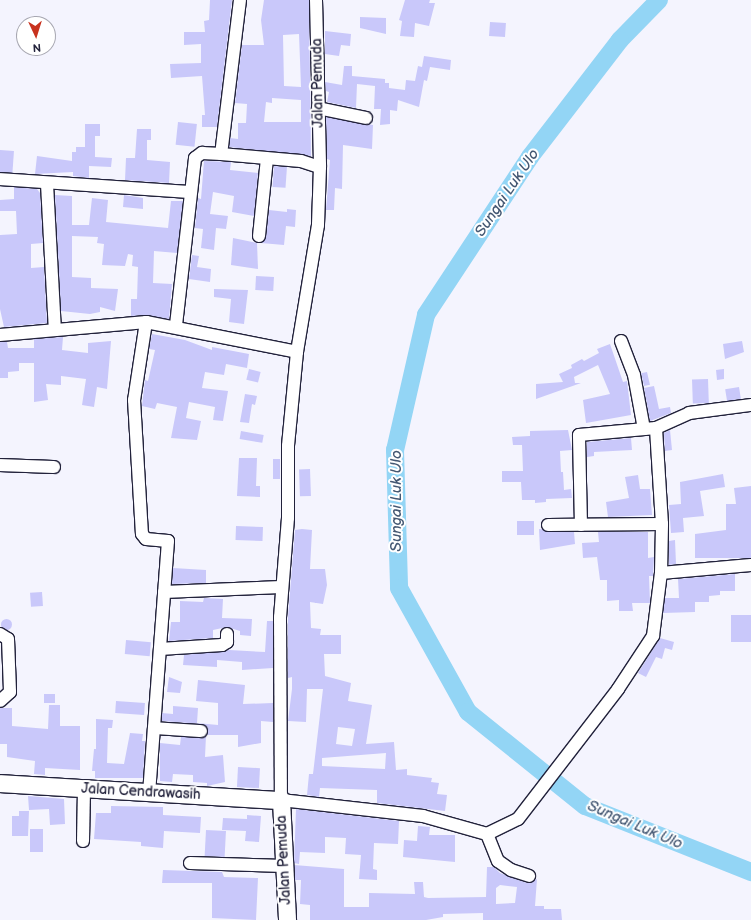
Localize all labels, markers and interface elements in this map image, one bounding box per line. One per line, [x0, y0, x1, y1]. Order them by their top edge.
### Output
north arrow [16, 16, 56, 56]
street label: Jalan Pemuda [309, 38, 327, 128]
text: N [32, 41, 41, 54]
water label: Sungai Luk Ulo [471, 146, 543, 240]
water label: Sungai Luk Ulo [388, 450, 406, 552]
street label: Jalan Cendrawasih [81, 780, 201, 804]
water label: Sungai Luk Ulo [585, 797, 685, 853]
street label: Jalan Pemuda [273, 815, 295, 905]

